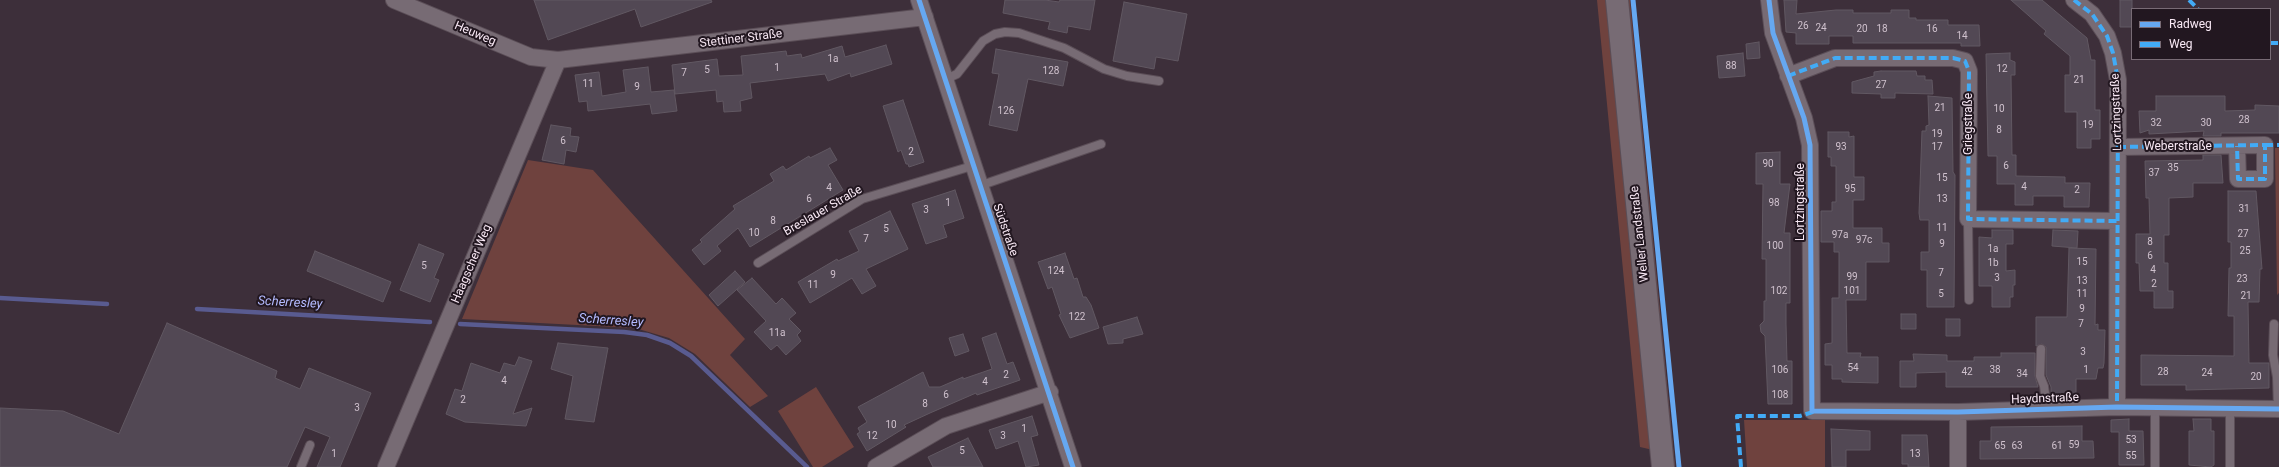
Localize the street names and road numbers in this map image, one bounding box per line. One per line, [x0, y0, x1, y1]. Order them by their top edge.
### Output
street label: Heuweg [452, 19, 498, 49]
street label: Stettiner Straße [699, 27, 783, 51]
street label: Lortzingstraße [2108, 73, 2126, 151]
street label: Griegstraße [1962, 93, 1976, 155]
street label: Weberstraße [2144, 140, 2212, 154]
street label: Lortzingstraße [1794, 163, 1808, 241]
street label: Breslauer Straße [781, 183, 865, 239]
street label: Weller Landstraße [1628, 185, 1652, 283]
street label: Südstraße [989, 202, 1021, 258]
street label: Haagscher Weg [449, 222, 495, 306]
street label: Haydnstraße [2011, 391, 2079, 407]

